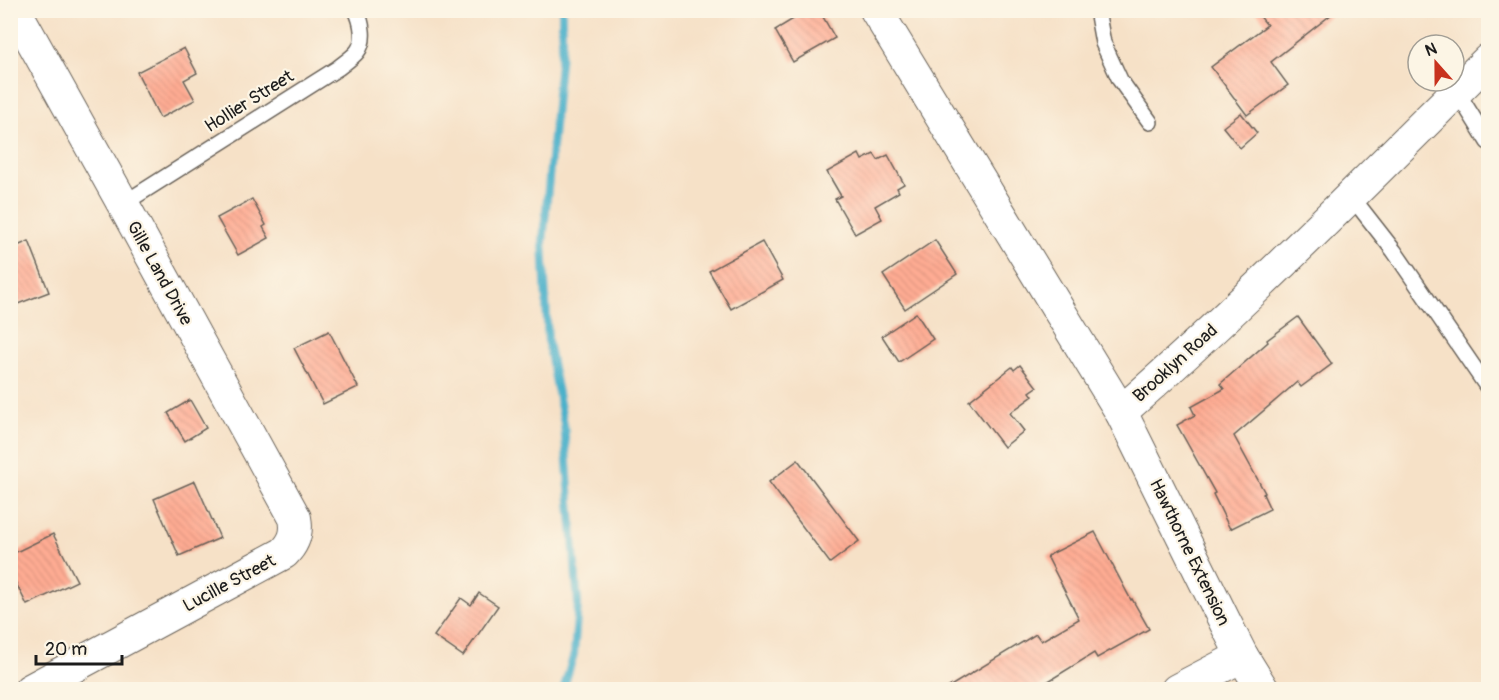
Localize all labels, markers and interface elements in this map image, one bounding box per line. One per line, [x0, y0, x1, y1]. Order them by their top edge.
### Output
north arrow [1406, 33, 1466, 93]
text: N [1422, 39, 1440, 61]
street label: Hollier Street [200, 65, 299, 138]
street label: Gille Land Drive [121, 217, 198, 330]
street label: Brooklyn Road [1128, 319, 1223, 408]
street label: Hawthorne Extension [1144, 475, 1235, 629]
street label: Lucille Street [179, 549, 280, 617]
scale bar [36, 628, 122, 666]
text: 20 m [45, 638, 87, 661]

